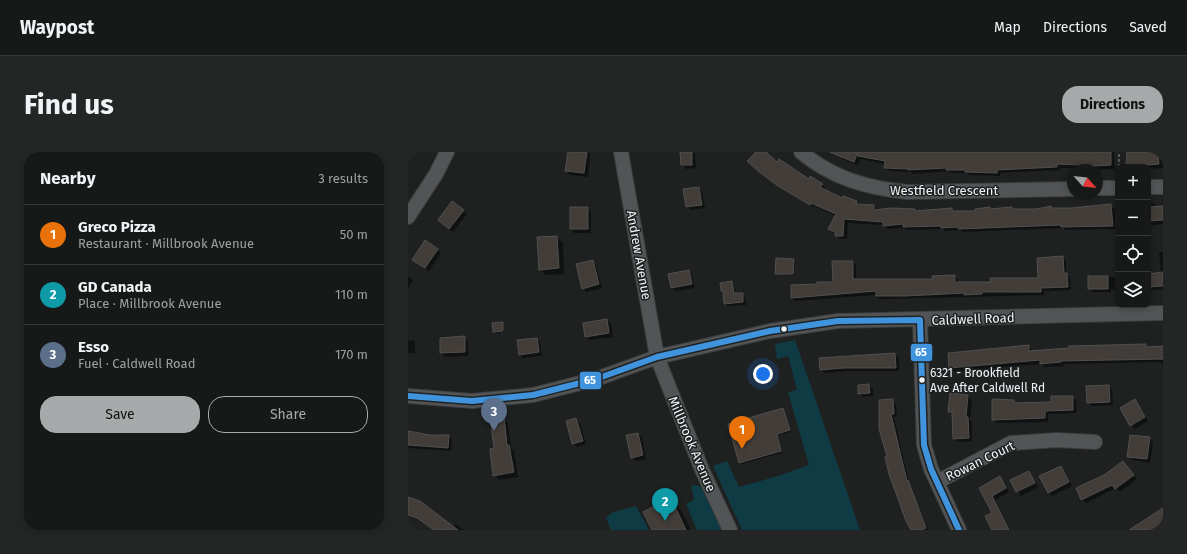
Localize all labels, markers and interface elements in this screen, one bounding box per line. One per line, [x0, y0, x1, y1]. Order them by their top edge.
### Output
text: Waypost [20, 16, 94, 39]
text: Map [994, 19, 1021, 36]
text: Directions [1043, 19, 1107, 36]
text: Saved [1129, 19, 1167, 36]
button: Directions [1062, 86, 1163, 123]
text: Find us [24, 88, 114, 121]
north arrow [1067, 164, 1103, 200]
map controls [1115, 164, 1151, 308]
button: + [1115, 164, 1151, 200]
text: Nearby [40, 168, 95, 189]
text: 3 results [318, 171, 368, 186]
street label: Westfield Crescent [890, 183, 998, 198]
button: − [1115, 200, 1151, 236]
street label: Andrew Avenue [624, 209, 654, 301]
text: Greco Pizza [78, 218, 156, 236]
text: 1 [50, 227, 56, 242]
text: 50 m [340, 227, 368, 242]
text: Restaurant · Millbrook Avenue [78, 236, 254, 251]
button: locate [1115, 236, 1151, 272]
button: layers [1115, 272, 1151, 308]
text: GD Canada [78, 278, 152, 296]
text: 2 [50, 287, 56, 302]
text: 110 m [335, 287, 368, 302]
text: Place · Millbrook Avenue [78, 296, 221, 311]
street label: Caldwell Road [931, 310, 1015, 328]
unlabelled marker [779, 324, 789, 334]
text: Esso [78, 338, 109, 356]
line badge: 65 [910, 343, 933, 362]
text: 65 [915, 346, 927, 359]
text: 3 [50, 347, 56, 362]
text: 170 m [335, 347, 368, 362]
text: Fuel · Caldwell Road [78, 356, 195, 371]
your location [753, 364, 773, 384]
place label: 6321 - Brookfield Ave After Caldwell Rd [930, 366, 1045, 395]
line badge: 65 [579, 371, 602, 390]
text: 65 [584, 374, 596, 387]
marker: 6321 - Brookfield Ave After Caldwell Rd [917, 375, 927, 385]
street label: Millbrook Avenue [665, 394, 719, 494]
button: Save [40, 396, 200, 433]
button: Share [208, 396, 368, 433]
pin: 3 [481, 398, 507, 431]
pin: 1 [729, 416, 755, 449]
street label: Rowan Court [943, 438, 1017, 484]
pin: 2 [652, 488, 678, 521]

